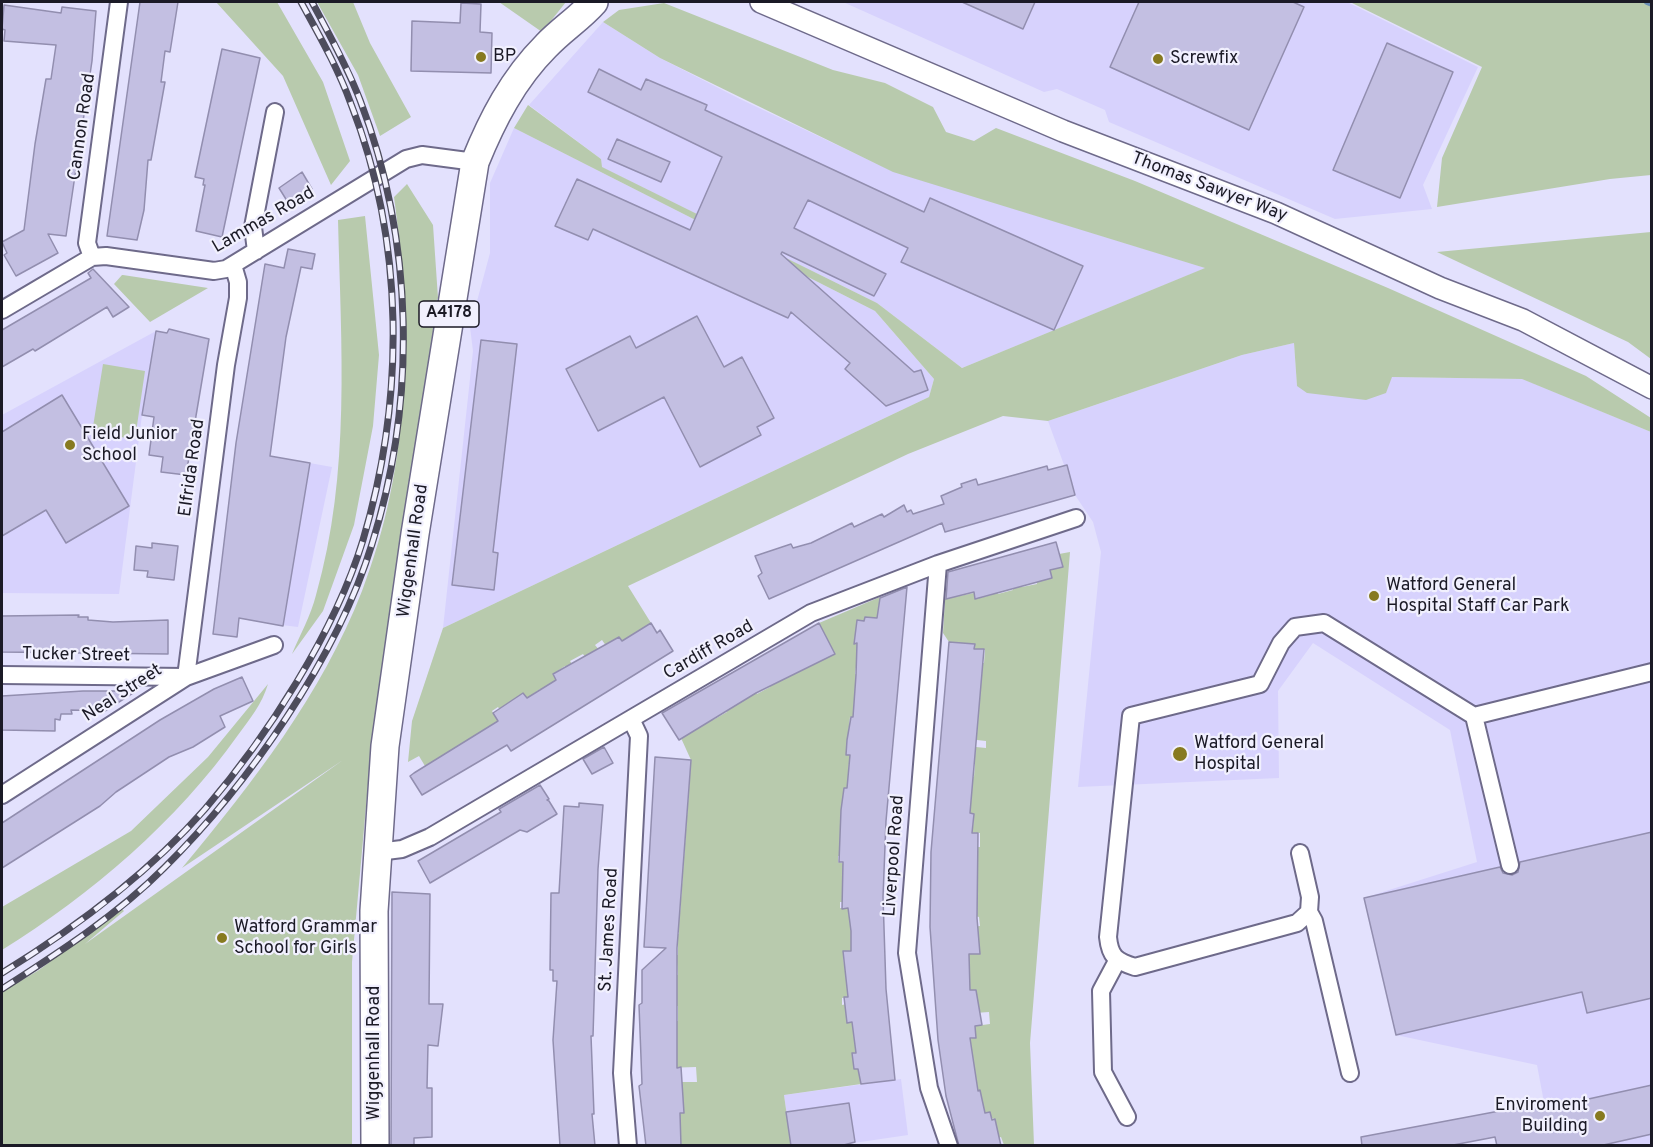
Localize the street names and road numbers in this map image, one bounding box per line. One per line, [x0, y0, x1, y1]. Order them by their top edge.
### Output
street label: Cannon Road [65, 72, 101, 182]
street label: Thomas Sawyer Way [1128, 148, 1290, 228]
street label: Lammas Road [209, 183, 319, 259]
road number: A4178 [419, 301, 479, 327]
street label: Elfrida Road [175, 418, 211, 518]
street label: Wiggenhall Road [394, 483, 434, 619]
street label: Cardiff Road [660, 616, 758, 686]
street label: Tucker Street [22, 644, 130, 668]
street label: Neal Street [79, 660, 167, 728]
street label: Liverpool Road [880, 794, 910, 918]
street label: St. James Road [596, 867, 624, 993]
street label: Wiggenhall Road [364, 986, 386, 1120]

